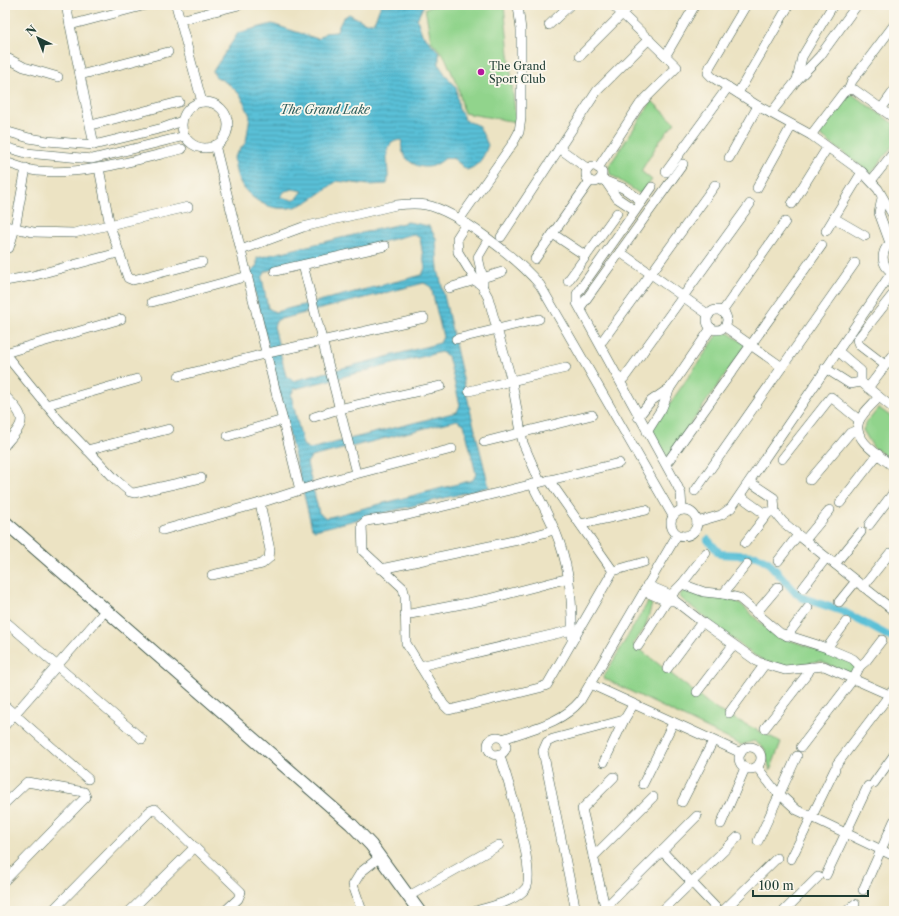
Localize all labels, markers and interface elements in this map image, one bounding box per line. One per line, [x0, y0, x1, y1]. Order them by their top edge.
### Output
north arrow [18, 18, 58, 58]
text: N [23, 22, 40, 39]
place label: The Grand Sport Club [489, 59, 546, 86]
marker: The Grand Sport Club [476, 67, 486, 77]
water label: The Grand Lake [280, 102, 371, 117]
scale bar [753, 872, 868, 898]
text: 100 m [759, 878, 794, 893]

